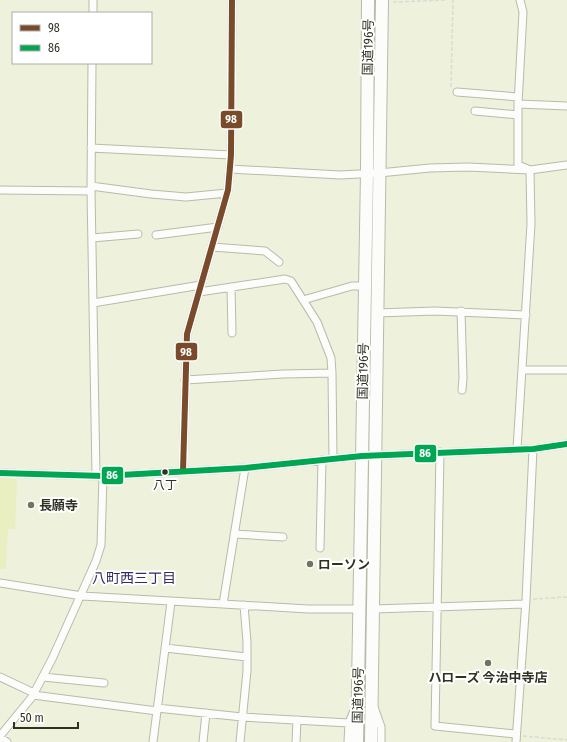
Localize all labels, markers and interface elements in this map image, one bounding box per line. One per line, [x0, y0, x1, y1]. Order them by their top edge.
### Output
legend [12, 12, 152, 64]
street label: 国道196号 [360, 18, 376, 76]
text: 98 [48, 21, 60, 35]
text: 86 [48, 41, 60, 55]
line badge: 98 [220, 110, 243, 129]
text: 98 [225, 113, 237, 126]
line badge: 98 [175, 342, 198, 361]
street label: 国道196号 [355, 342, 371, 400]
text: 98 [180, 346, 192, 359]
line badge: 86 [414, 444, 437, 463]
text: 86 [419, 447, 431, 460]
line badge: 86 [101, 466, 124, 485]
marker: 八丁 [160, 467, 170, 477]
text: 86 [106, 469, 118, 482]
place label: 八丁 [153, 478, 177, 492]
place label: 長願寺 [39, 498, 78, 513]
marker: 長願寺 [26, 500, 36, 510]
place label: ローソン [318, 557, 370, 572]
marker: ローソン [305, 559, 315, 569]
district label: 八町西三丁目 [92, 570, 176, 587]
marker: ハローズ 今治中寺店 [483, 658, 493, 668]
street label: 国道196号 [350, 666, 366, 724]
place label: ハローズ 今治中寺店 [428, 670, 548, 685]
scale bar [14, 704, 78, 730]
text: 50 m [20, 711, 44, 725]

